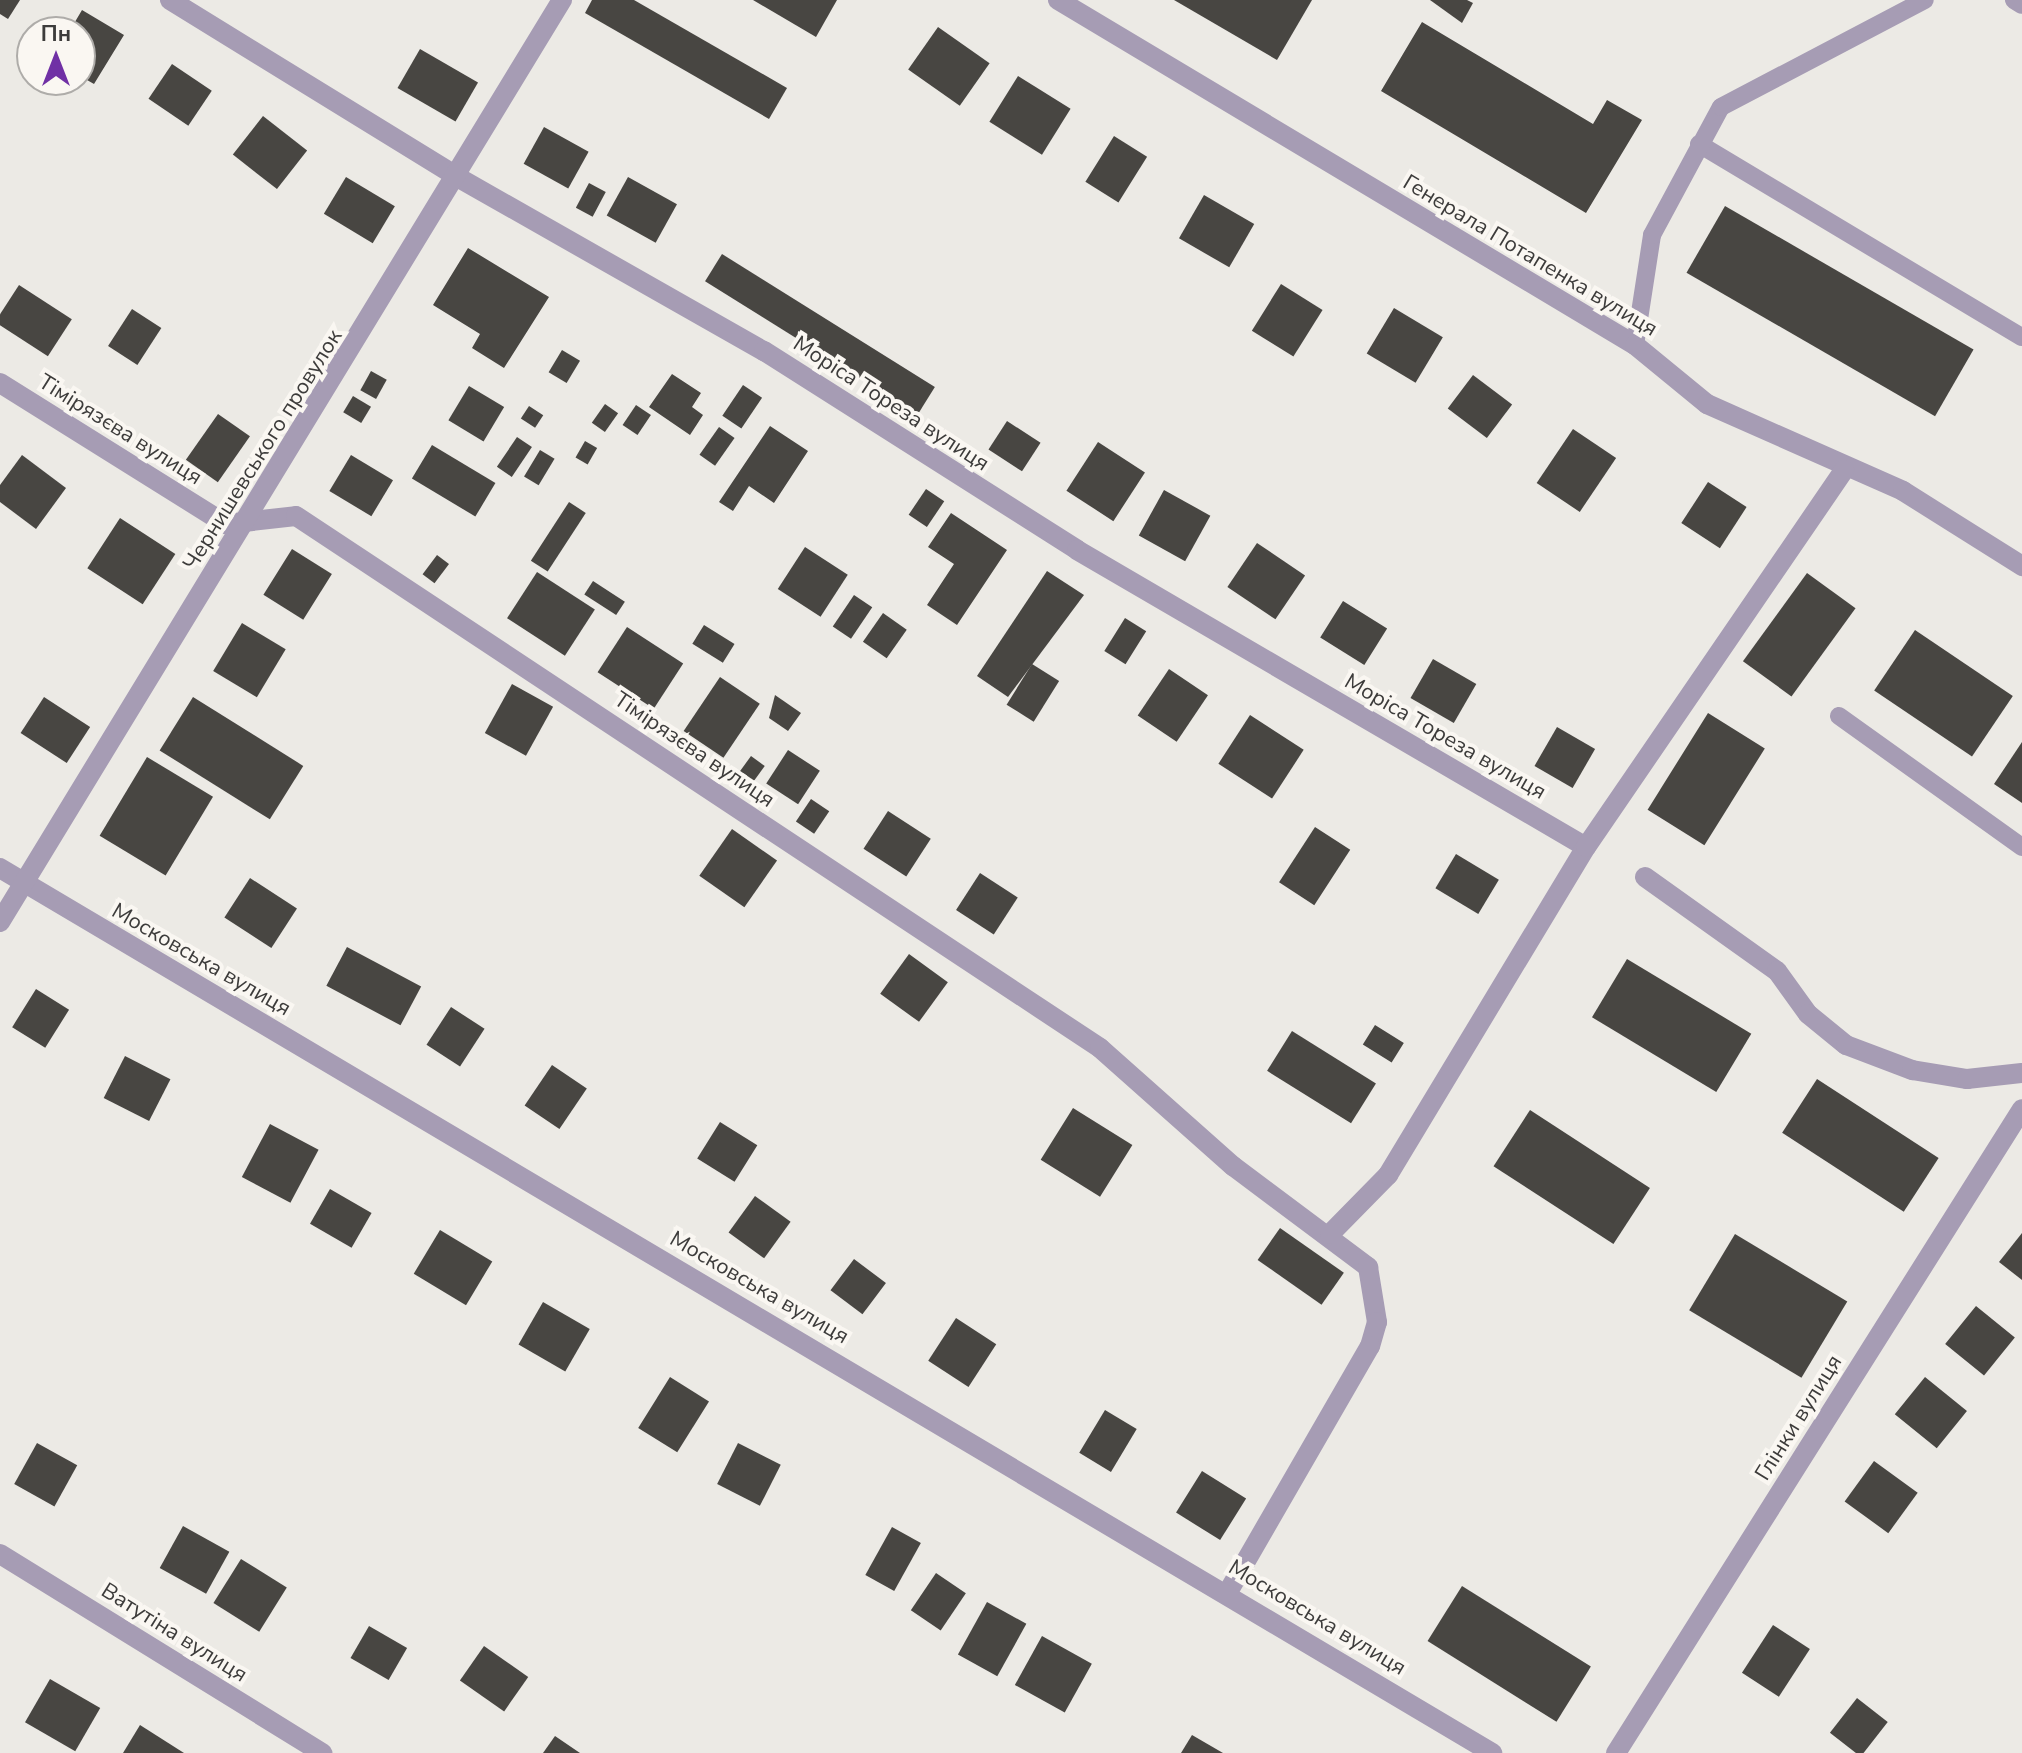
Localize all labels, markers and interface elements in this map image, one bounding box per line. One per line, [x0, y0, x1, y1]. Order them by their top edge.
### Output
north arrow [16, 16, 96, 96]
text: Пн [41, 19, 71, 49]
street label: Генерала Потапенка вулиця [1398, 169, 1662, 343]
street label: Чернишевського провулок [178, 325, 348, 575]
street label: Моріса Тореза вулиця [788, 331, 994, 477]
street label: Тімірязєва вулиця [33, 369, 207, 491]
street label: Моріса Тореза вулиця [1340, 668, 1550, 806]
street label: Тімірязєва вулиця [609, 687, 779, 813]
street label: Московська вулиця [107, 898, 295, 1022]
street label: Московська вулиця [665, 1226, 853, 1350]
street label: Глінки вулиця [1750, 1350, 1848, 1486]
street label: Московська вулиця [1223, 1555, 1411, 1681]
street label: Ватутіна вулиця [96, 1578, 252, 1688]

